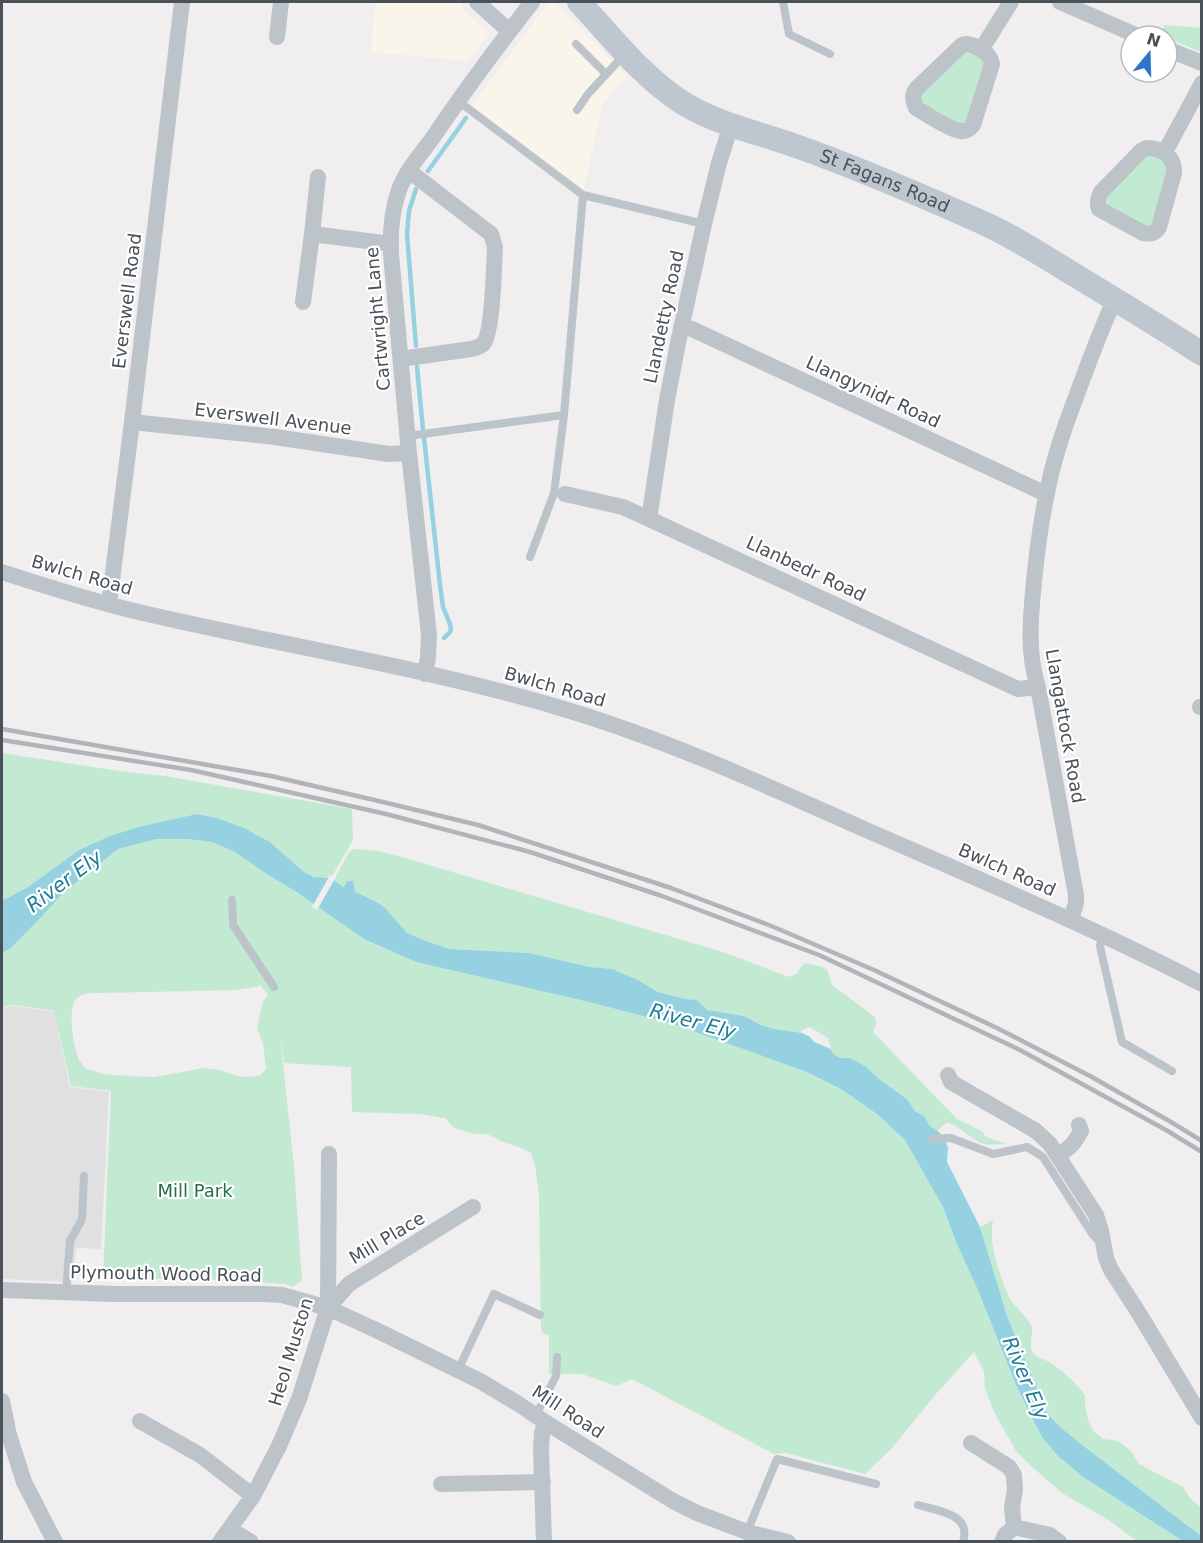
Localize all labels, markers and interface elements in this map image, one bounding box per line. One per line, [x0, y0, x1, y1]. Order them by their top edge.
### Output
north arrow [1119, 24, 1179, 84]
text: N [1144, 29, 1163, 51]
street label: St Fagans Road [817, 145, 953, 217]
street label: Everswell Road [108, 232, 145, 370]
street label: Cartwright Lane [361, 246, 394, 392]
street label: Llandetty Road [639, 248, 688, 385]
street label: Llangynidr Road [803, 351, 944, 432]
street label: Everswell Avenue [193, 398, 353, 439]
street label: Llanbedr Road [743, 532, 869, 605]
street label: Bwlch Road [29, 550, 135, 599]
street label: Llangattock Road [1042, 647, 1089, 805]
street label: Bwlch Road [502, 662, 608, 711]
street label: Bwlch Road [955, 839, 1059, 900]
water label: River Ely [22, 844, 107, 917]
water label: River Ely [647, 998, 740, 1044]
park label: Mill Park [157, 1180, 233, 1201]
street label: Mill Place [345, 1207, 428, 1268]
street label: Plymouth Wood Road [70, 1261, 262, 1286]
street label: Heol Muston [264, 1295, 317, 1409]
water label: River Ely [998, 1333, 1055, 1424]
street label: Mill Road [528, 1381, 608, 1443]

